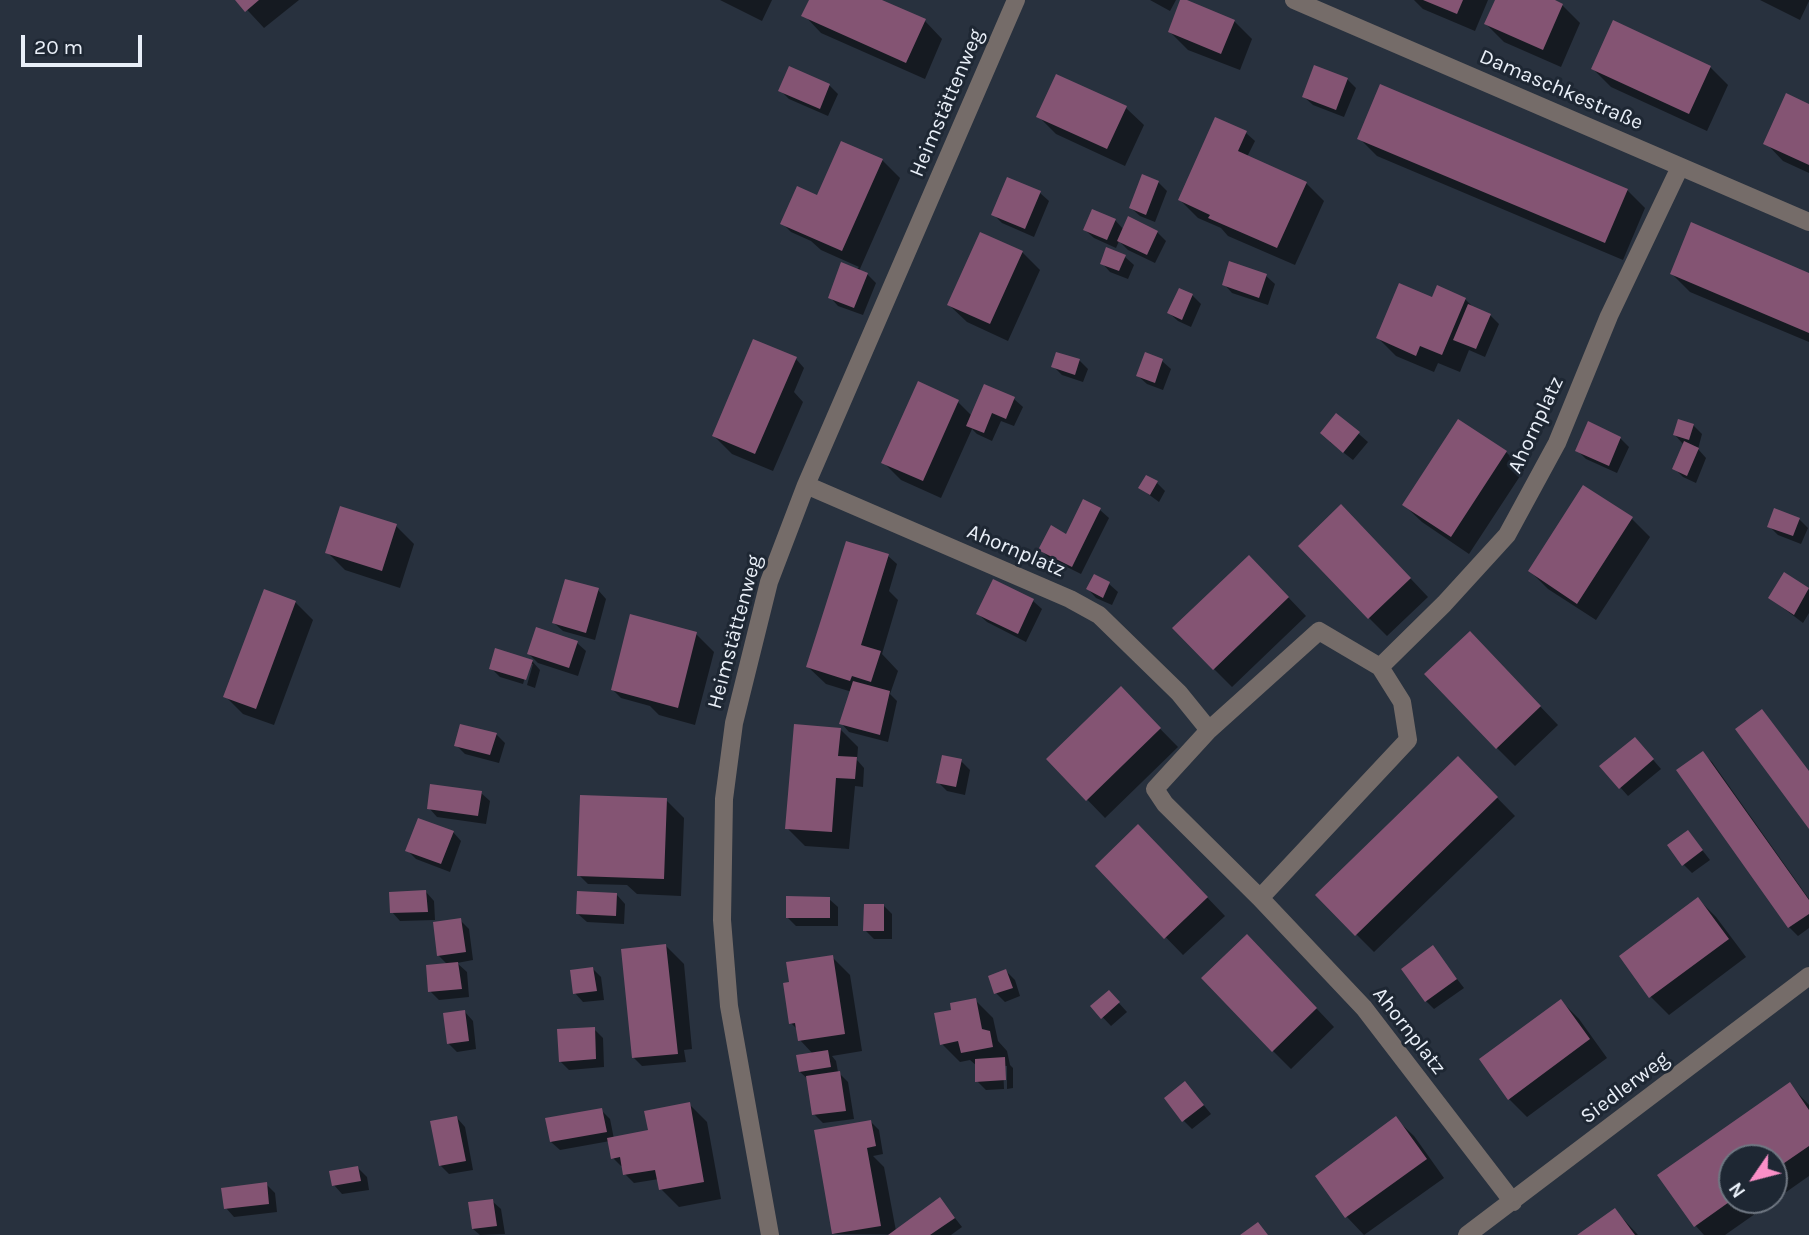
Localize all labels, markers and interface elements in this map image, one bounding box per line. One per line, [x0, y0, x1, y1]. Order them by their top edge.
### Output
scale bar [24, 21, 145, 65]
street label: Heimstättenweg [904, 25, 990, 181]
text: 20 m [34, 35, 83, 59]
street label: Damaschkestraße [1475, 44, 1647, 136]
street label: Ahornplatz [1503, 373, 1569, 477]
street label: Ahornplatz [963, 519, 1069, 583]
street label: Heimstättenweg [702, 552, 768, 712]
street label: Ahornplatz [1367, 982, 1451, 1080]
street label: Siedlerweg [1576, 1047, 1674, 1129]
north arrow [1718, 1144, 1788, 1214]
text: N [1725, 1178, 1750, 1202]

